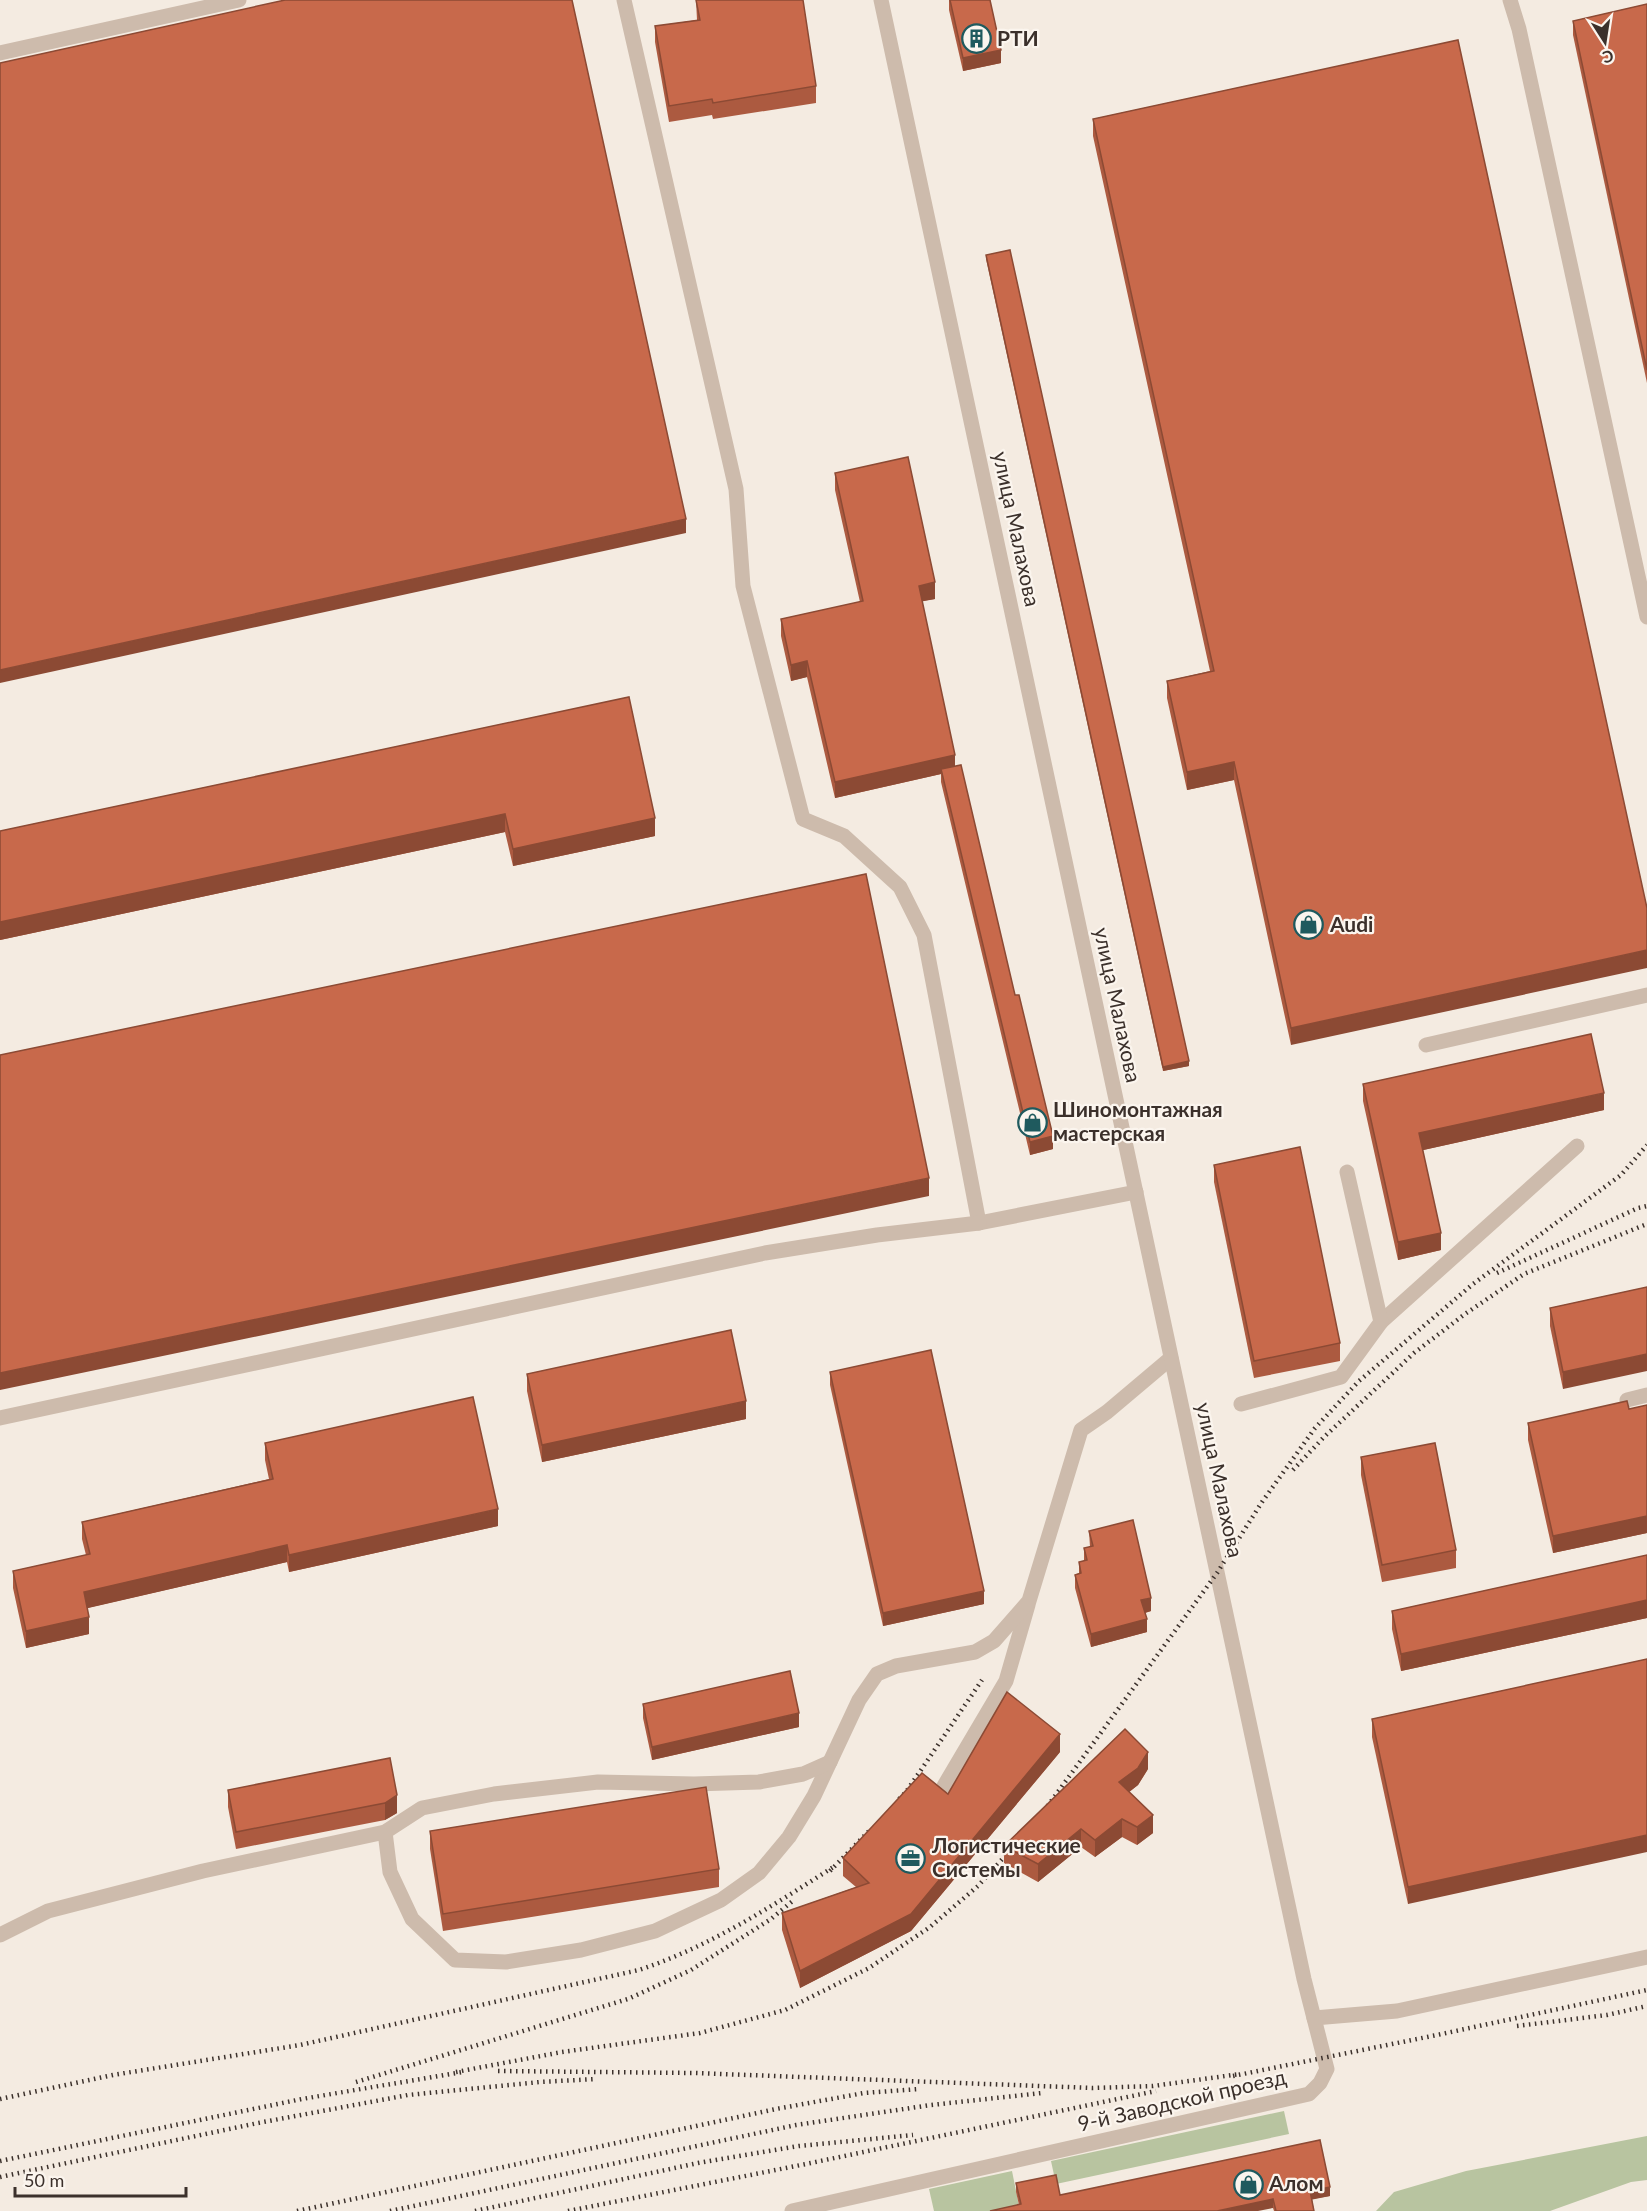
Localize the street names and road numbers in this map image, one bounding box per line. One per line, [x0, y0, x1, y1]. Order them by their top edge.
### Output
street label: улица Малахова [989, 449, 1046, 608]
street label: улица Малахова [1090, 925, 1147, 1084]
street label: улица Малахова [1192, 1400, 1249, 1559]
street label: 9-й Заводской проезд [1075, 2063, 1288, 2136]

